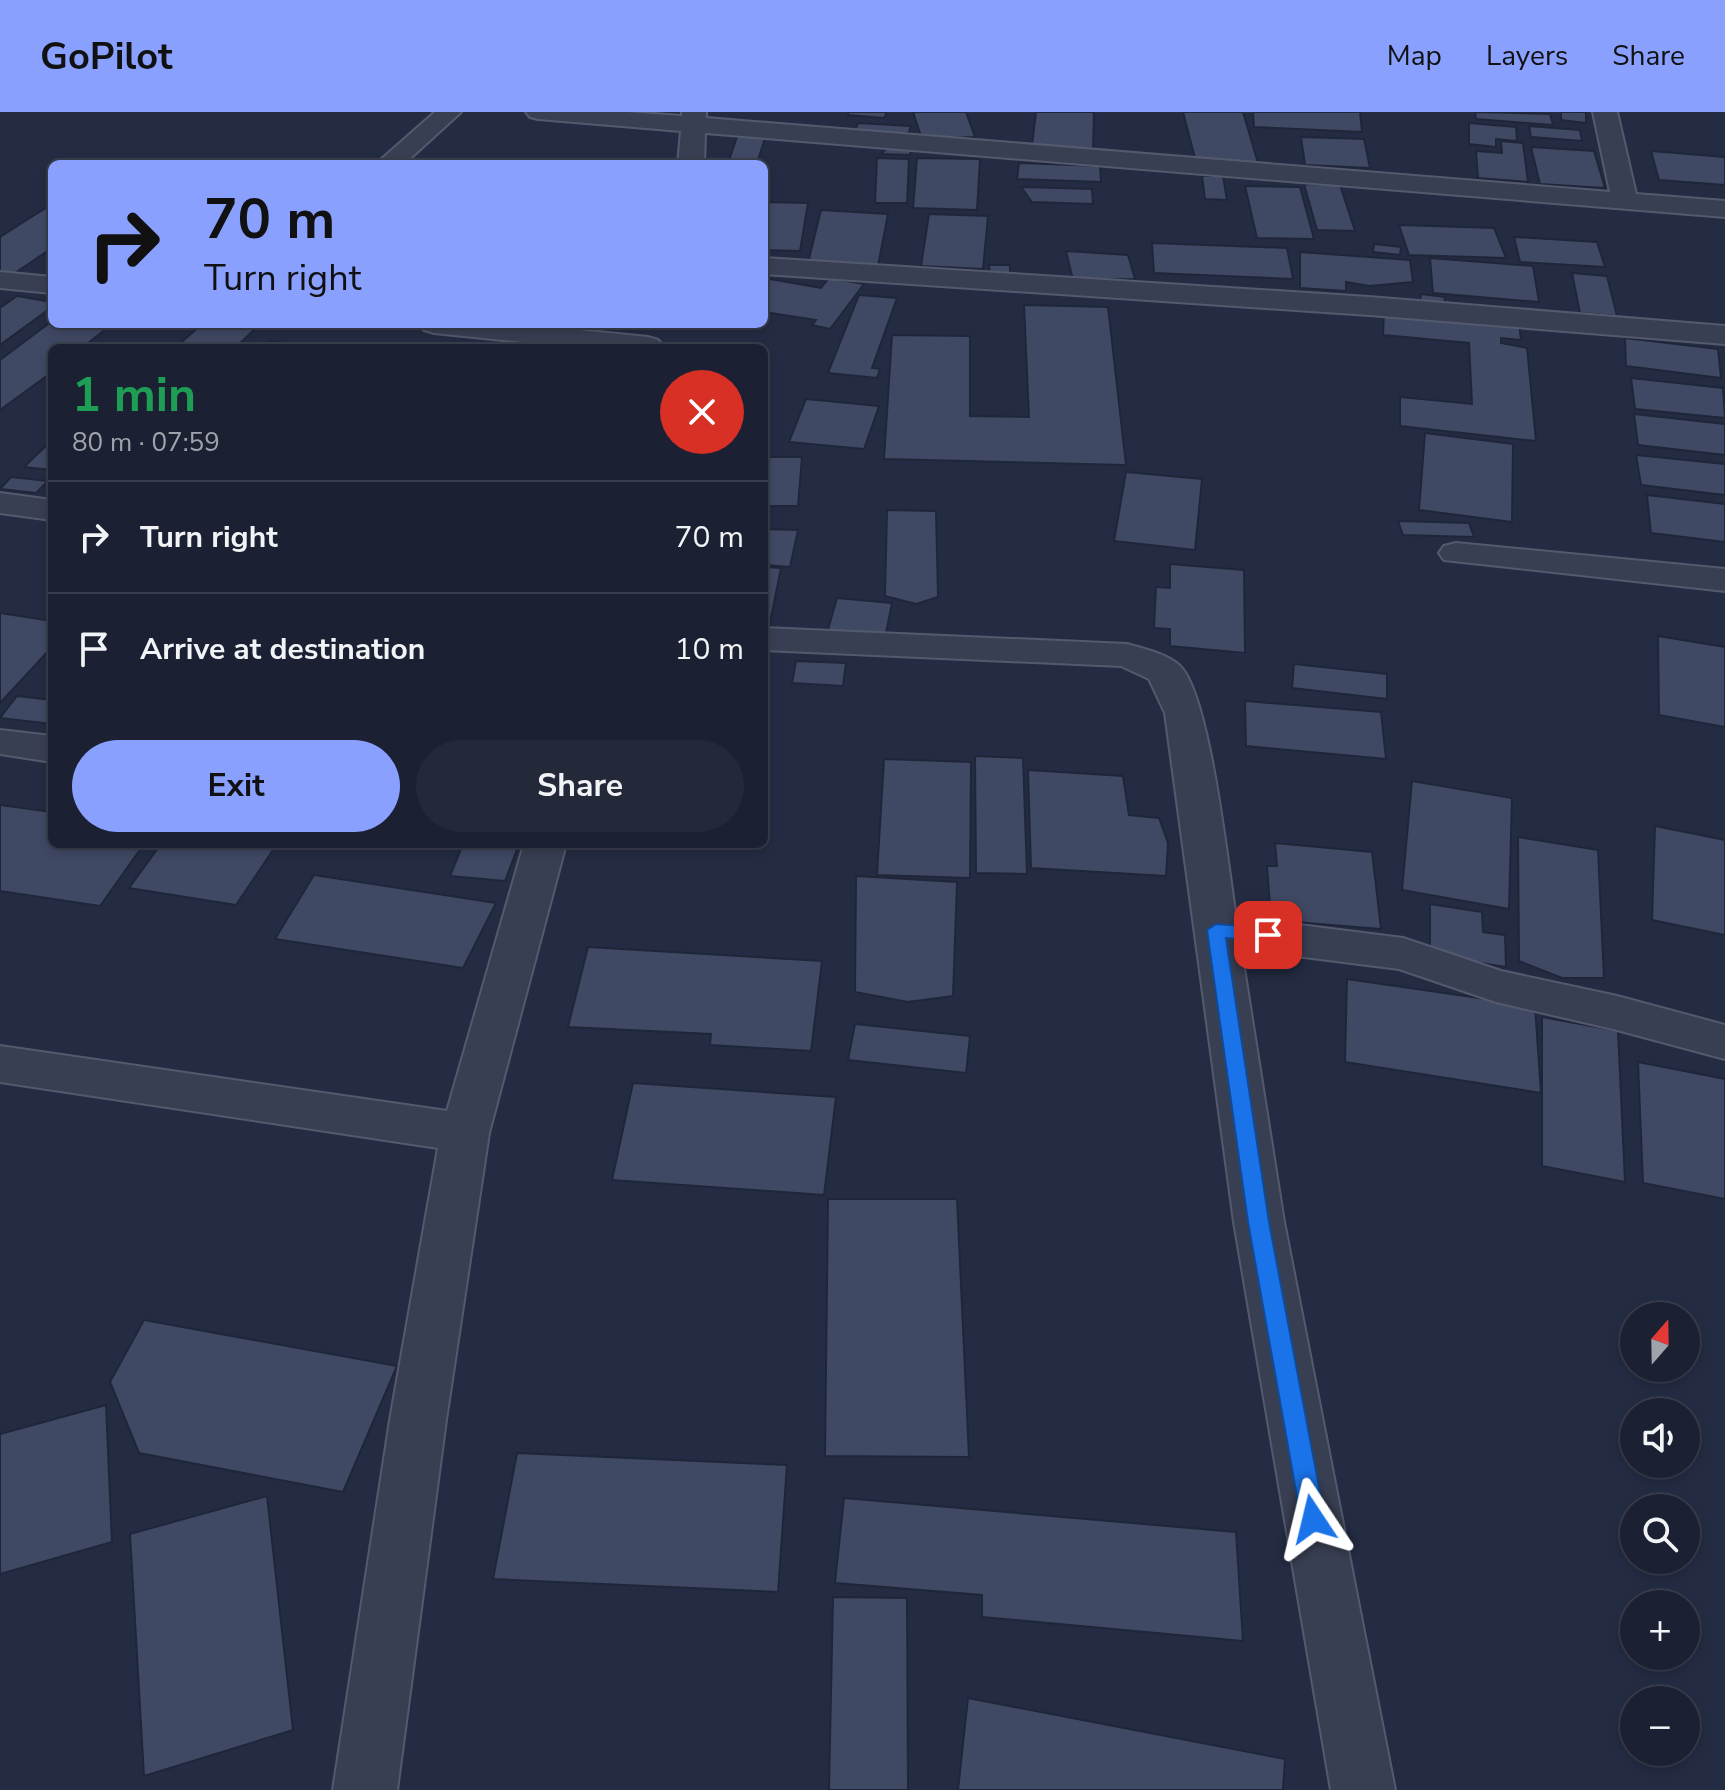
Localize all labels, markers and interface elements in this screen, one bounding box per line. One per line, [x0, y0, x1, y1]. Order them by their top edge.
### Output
text: GoPilot [40, 31, 173, 82]
text: Map [1387, 37, 1442, 75]
text: Layers [1486, 37, 1568, 75]
text: Share [1612, 37, 1685, 75]
text: 70 m [204, 181, 335, 258]
icon: right [72, 192, 176, 296]
text: Turn right [204, 254, 361, 303]
text: 1 min [72, 362, 196, 428]
button: close [660, 370, 744, 454]
text: 80 m · 07:59 [72, 425, 220, 460]
icon: right [72, 515, 116, 559]
text: Turn right [140, 517, 278, 558]
text: 70 m [675, 517, 744, 558]
icon: arrive [72, 627, 116, 671]
text: Arrive at destination [140, 629, 425, 670]
text: 10 m [675, 629, 744, 670]
button: Exit [72, 740, 400, 832]
button: Share [416, 740, 744, 832]
pin [1234, 901, 1302, 969]
icon: arrive [1246, 913, 1290, 957]
north arrow [1620, 1302, 1700, 1382]
map controls [1620, 1302, 1700, 1766]
button: sound [1620, 1398, 1700, 1478]
position arrow [1271, 1477, 1355, 1561]
button: search [1620, 1494, 1700, 1574]
button: + [1620, 1590, 1700, 1670]
button: − [1620, 1686, 1700, 1766]

